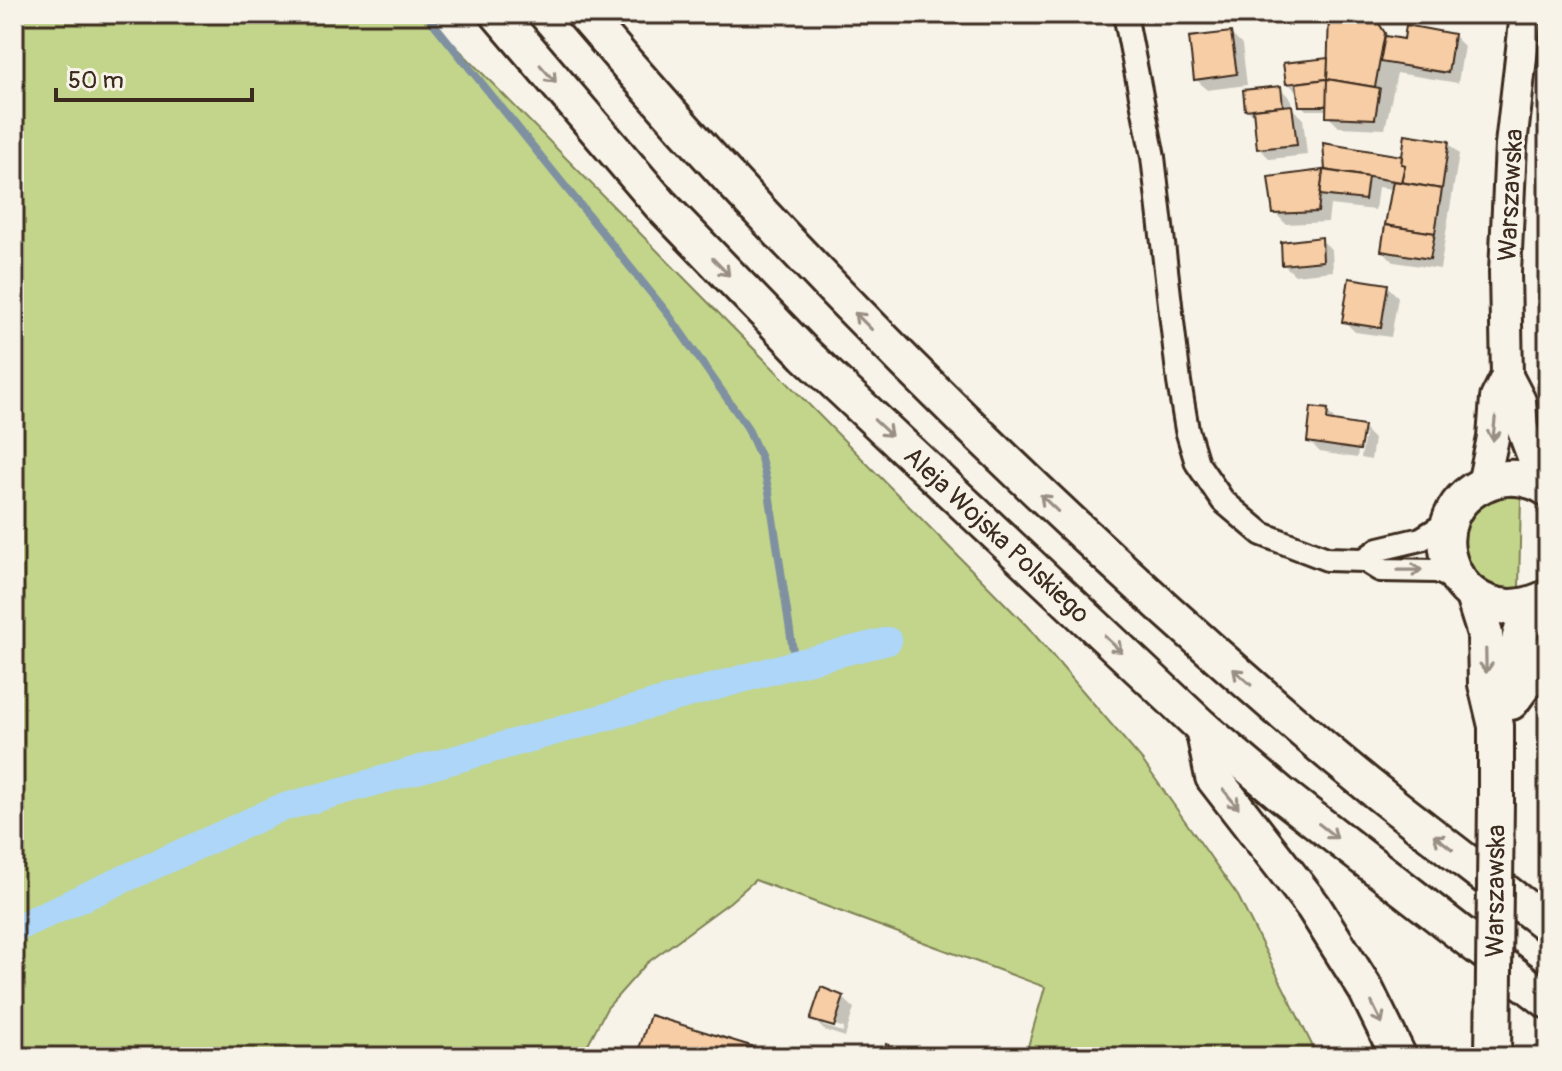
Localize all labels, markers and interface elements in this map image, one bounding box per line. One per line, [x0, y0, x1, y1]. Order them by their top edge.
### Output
scale bar [56, 52, 252, 102]
one-way arrow [539, 63, 557, 83]
text: 50 m [68, 66, 124, 95]
street label: Warszawska [1492, 128, 1530, 262]
one-way arrow [712, 257, 731, 277]
one-way arrow [854, 312, 873, 331]
one-way arrow [1486, 415, 1501, 442]
one-way arrow [873, 418, 893, 437]
street label: Aleja Wojska Polskiego [897, 440, 1096, 630]
one-way arrow [1040, 494, 1059, 513]
one-way arrow [1396, 562, 1423, 578]
one-way arrow [1103, 634, 1123, 652]
one-way arrow [1479, 647, 1494, 674]
one-way arrow [1232, 668, 1252, 686]
one-way arrow [1222, 788, 1240, 809]
one-way arrow [1317, 823, 1338, 840]
street label: Warszawska [1479, 824, 1513, 958]
one-way arrow [1433, 833, 1454, 851]
one-way arrow [1370, 1000, 1386, 1024]

